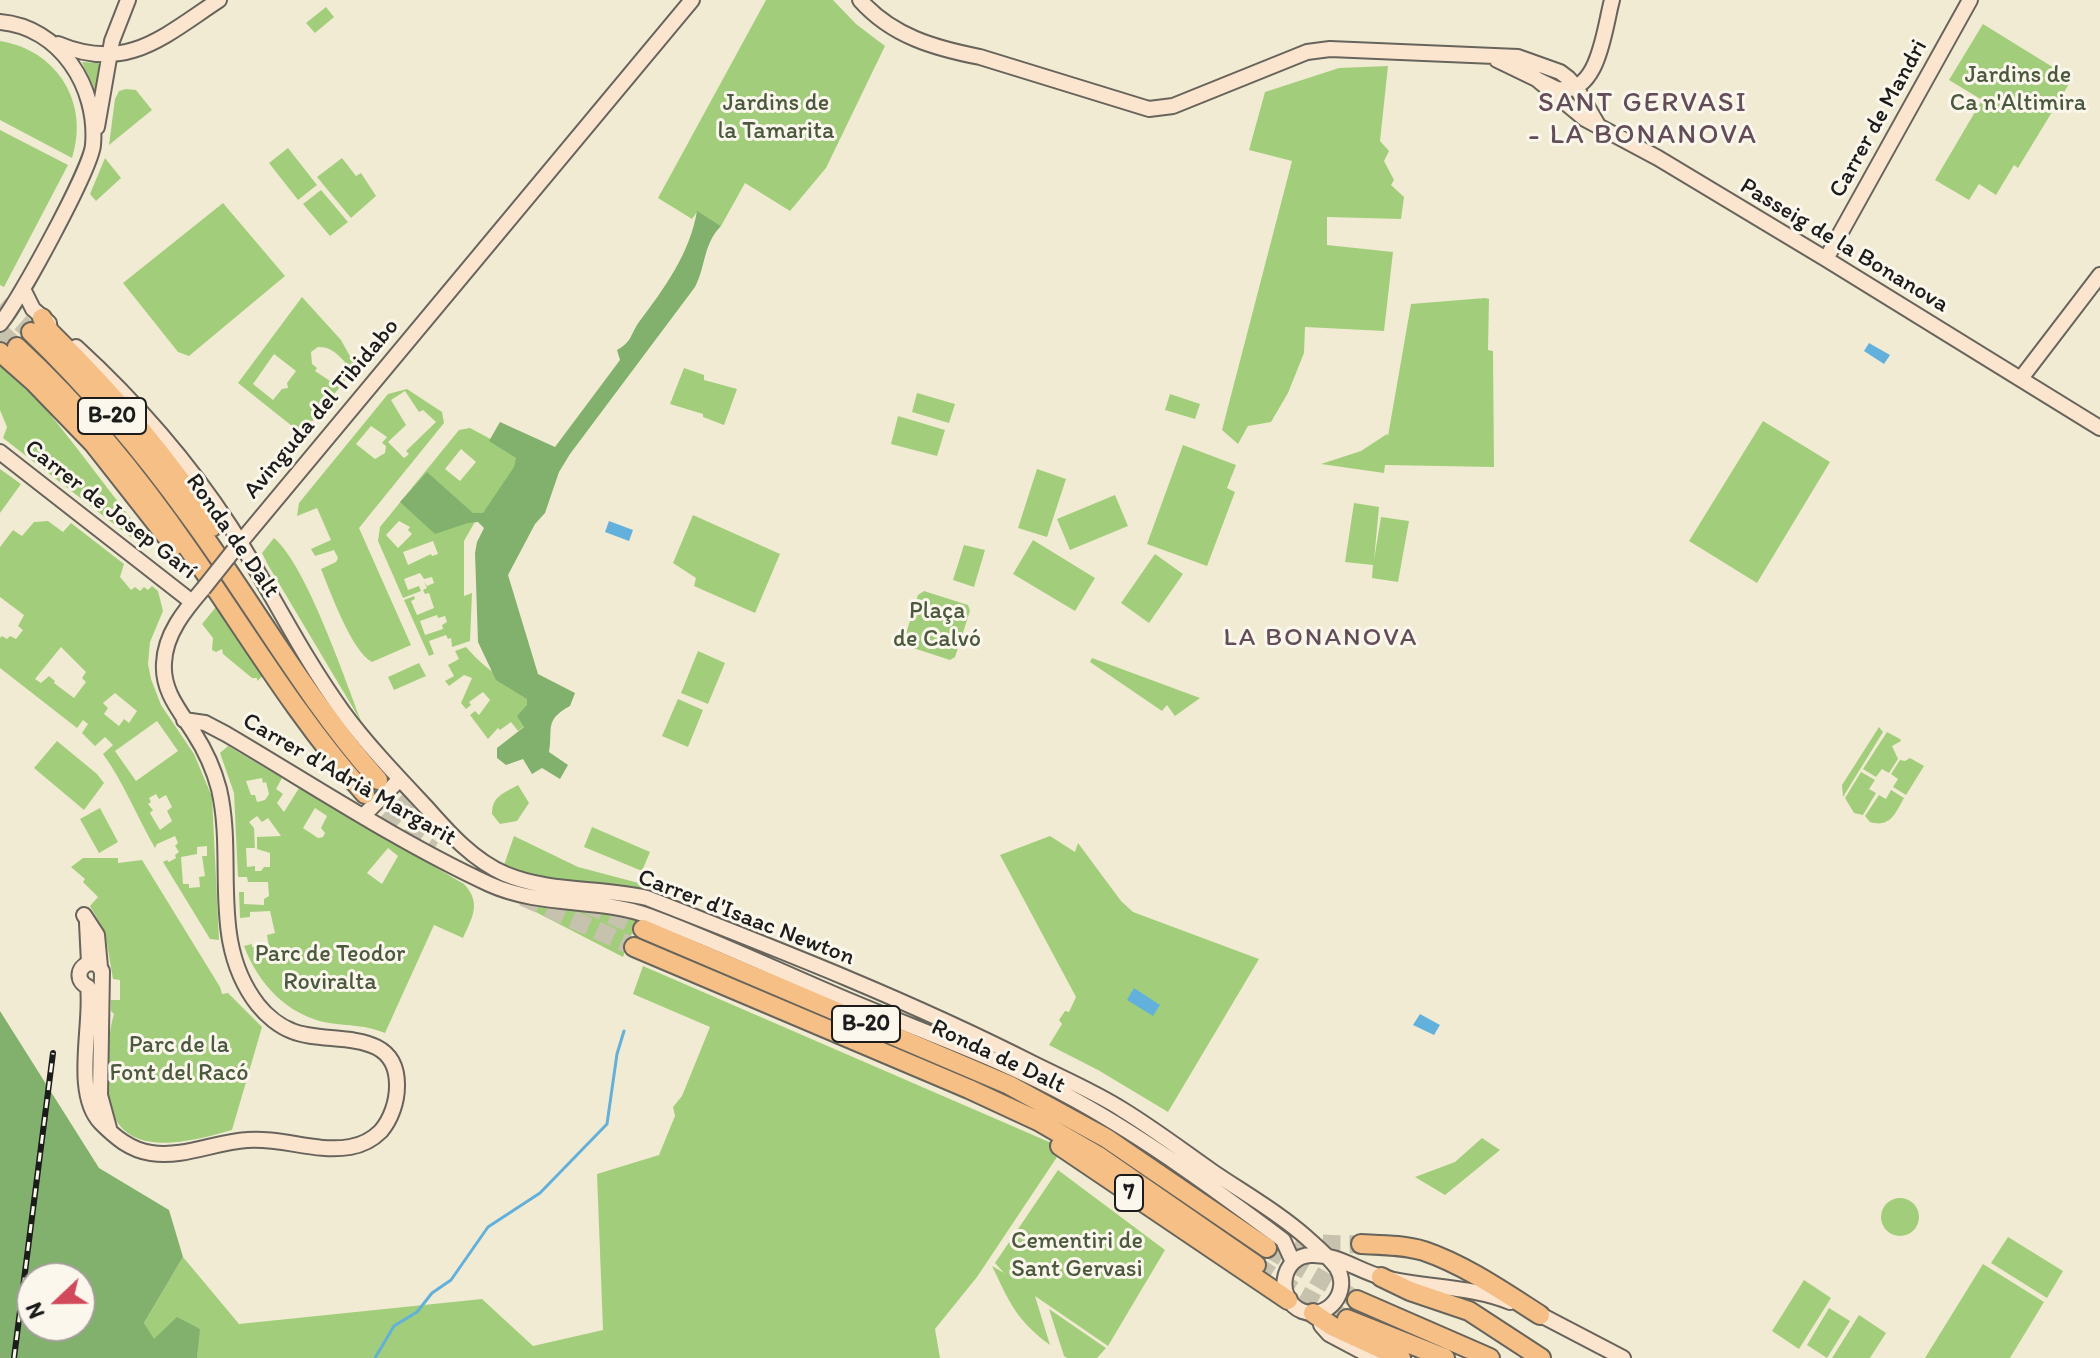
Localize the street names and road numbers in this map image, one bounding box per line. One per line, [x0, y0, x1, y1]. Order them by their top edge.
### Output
street label: Carrer de Mandri [1824, 35, 1934, 203]
street label: Passeig de la Bonanova [1734, 172, 1954, 320]
street label: Avinguda del Tibidabo [238, 313, 406, 505]
road number: B-20 [78, 398, 146, 434]
street label: Carrer de Josep Garí [18, 434, 202, 586]
street label: Ronda de Dalt [179, 469, 285, 603]
street label: Carrer d'Adrià Margarit [237, 707, 461, 853]
street label: Carrer d'Isaac Newton [634, 863, 858, 973]
road number: B-20 [832, 1006, 900, 1042]
street label: Ronda de Dalt [926, 1013, 1070, 1101]
road number: 7 [1115, 1175, 1143, 1211]

